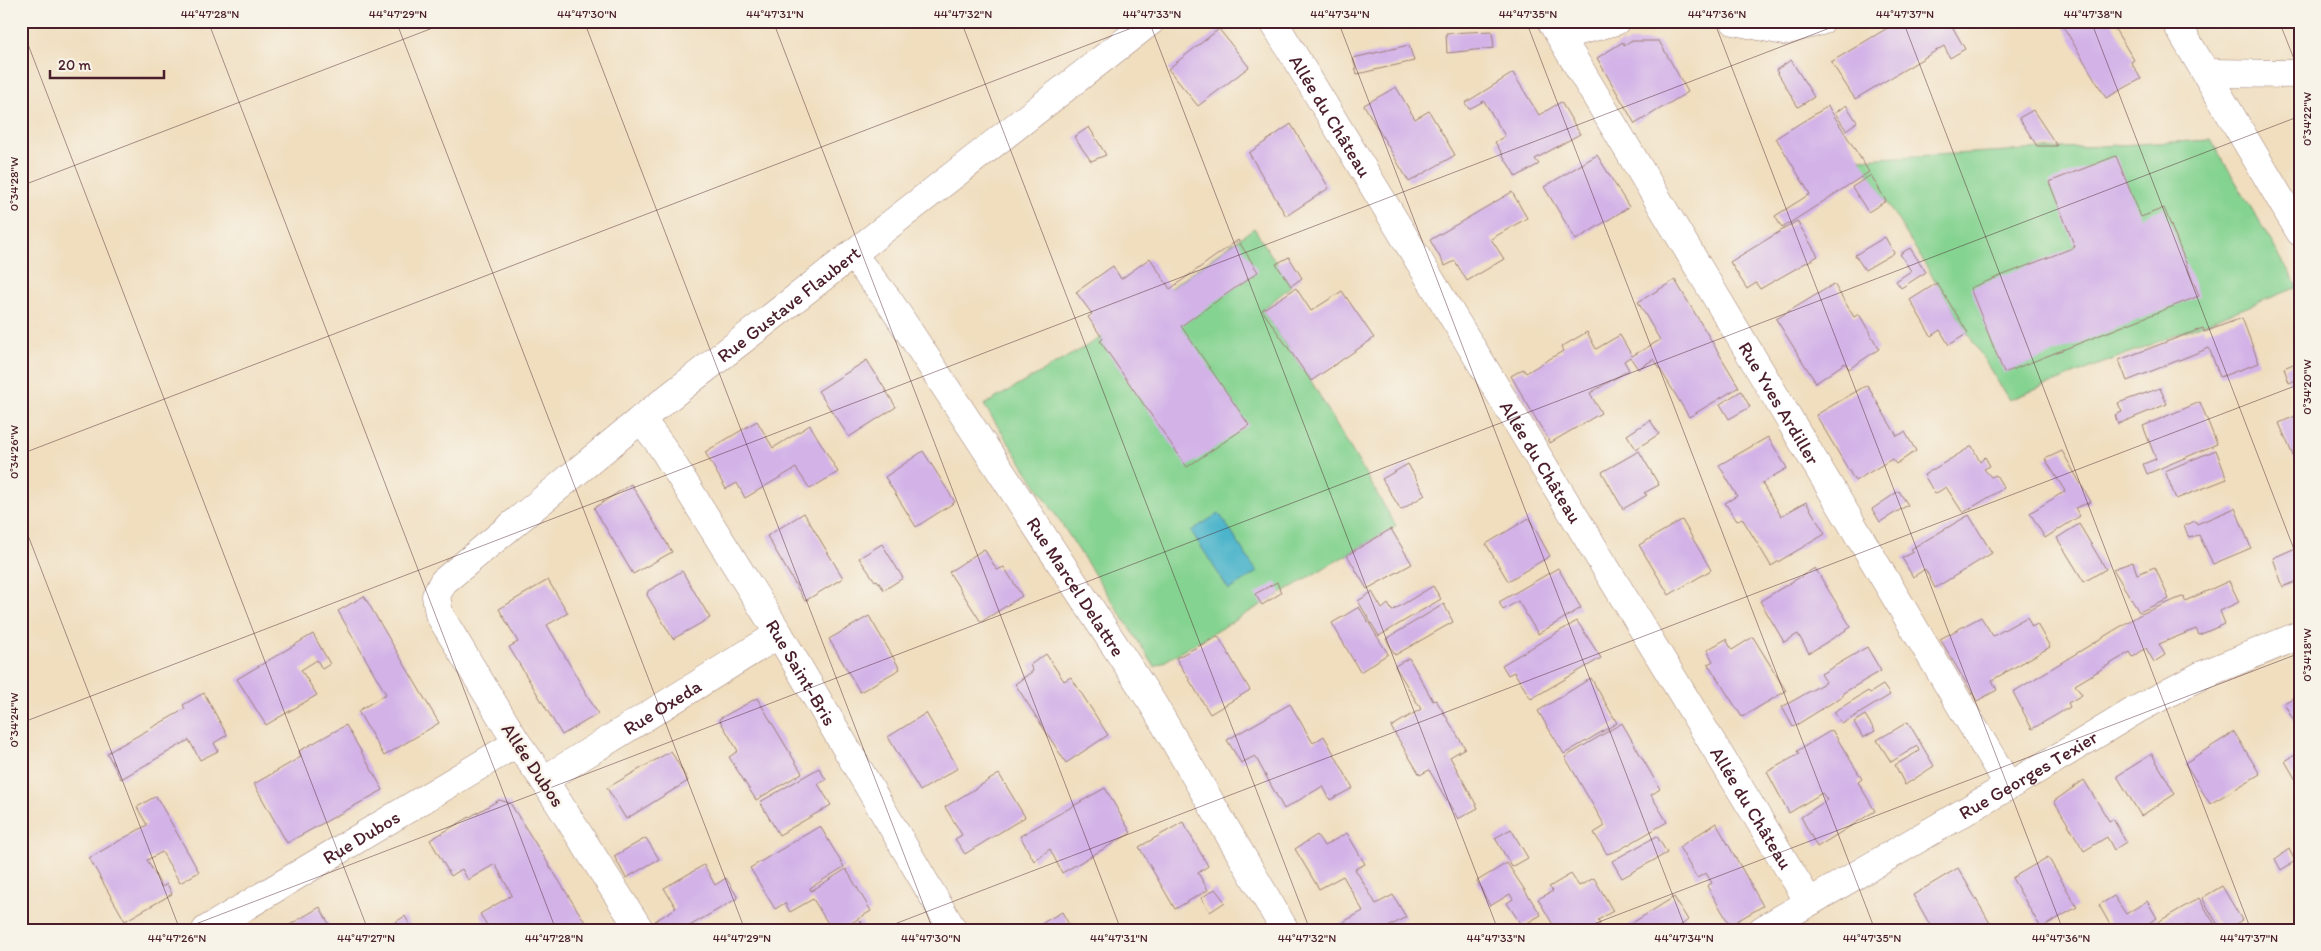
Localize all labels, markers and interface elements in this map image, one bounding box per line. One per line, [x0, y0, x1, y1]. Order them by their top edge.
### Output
text: 44°47'28"N [181, 7, 239, 21]
text: 44°47'29"N [369, 7, 427, 21]
text: 44°47'30"N [557, 7, 617, 21]
text: 44°47'31"N [746, 7, 804, 21]
text: 44°47'32"N [934, 7, 992, 21]
text: 44°47'33"N [1123, 7, 1181, 21]
text: 44°47'34"N [1310, 7, 1370, 21]
text: 44°47'35"N [1499, 7, 1557, 21]
text: 44°47'36"N [1688, 7, 1746, 21]
text: 44°47'37"N [1876, 7, 1934, 21]
text: 44°47'38"N [2064, 7, 2122, 21]
scale bar [50, 48, 164, 80]
street label: Allée du Château [1285, 50, 1377, 181]
text: 20 m [58, 56, 92, 74]
text: 0°34'22"W [2300, 92, 2314, 146]
text: 0°34'28"W [7, 157, 21, 211]
street label: Rue Gustave Flaubert [712, 241, 865, 367]
street label: Rue Yves Ardiller [1734, 337, 1825, 469]
text: 0°34'20"W [2300, 359, 2314, 415]
street label: Allée du Château [1495, 396, 1587, 527]
text: 0°34'26"W [7, 425, 21, 479]
street label: Rue Marcel Delattre [1022, 512, 1130, 661]
street label: Rue Saint-Bris [761, 615, 842, 730]
text: 0°34'18"W [2300, 628, 2314, 682]
street label: Rue Oxeda [619, 674, 705, 740]
text: 0°34'24"W [7, 692, 21, 748]
street label: Allée Dubos [497, 719, 569, 811]
street label: Rue Georges Texier [1955, 724, 2102, 824]
street label: Allée du Château [1706, 742, 1798, 873]
street label: Rue Dubos [318, 805, 404, 869]
text: 44°47'26"N [148, 931, 206, 945]
text: 44°47'27"N [337, 931, 395, 945]
text: 44°47'28"N [525, 931, 583, 945]
text: 44°47'29"N [713, 931, 771, 945]
text: 44°47'30"N [901, 931, 961, 945]
text: 44°47'31"N [1090, 931, 1148, 945]
text: 44°47'32"N [1278, 931, 1336, 945]
text: 44°47'33"N [1467, 931, 1525, 945]
text: 44°47'34"N [1654, 931, 1714, 945]
text: 44°47'35"N [1843, 931, 1901, 945]
text: 44°47'36"N [2032, 931, 2090, 945]
text: 44°47'37"N [2220, 931, 2278, 945]

